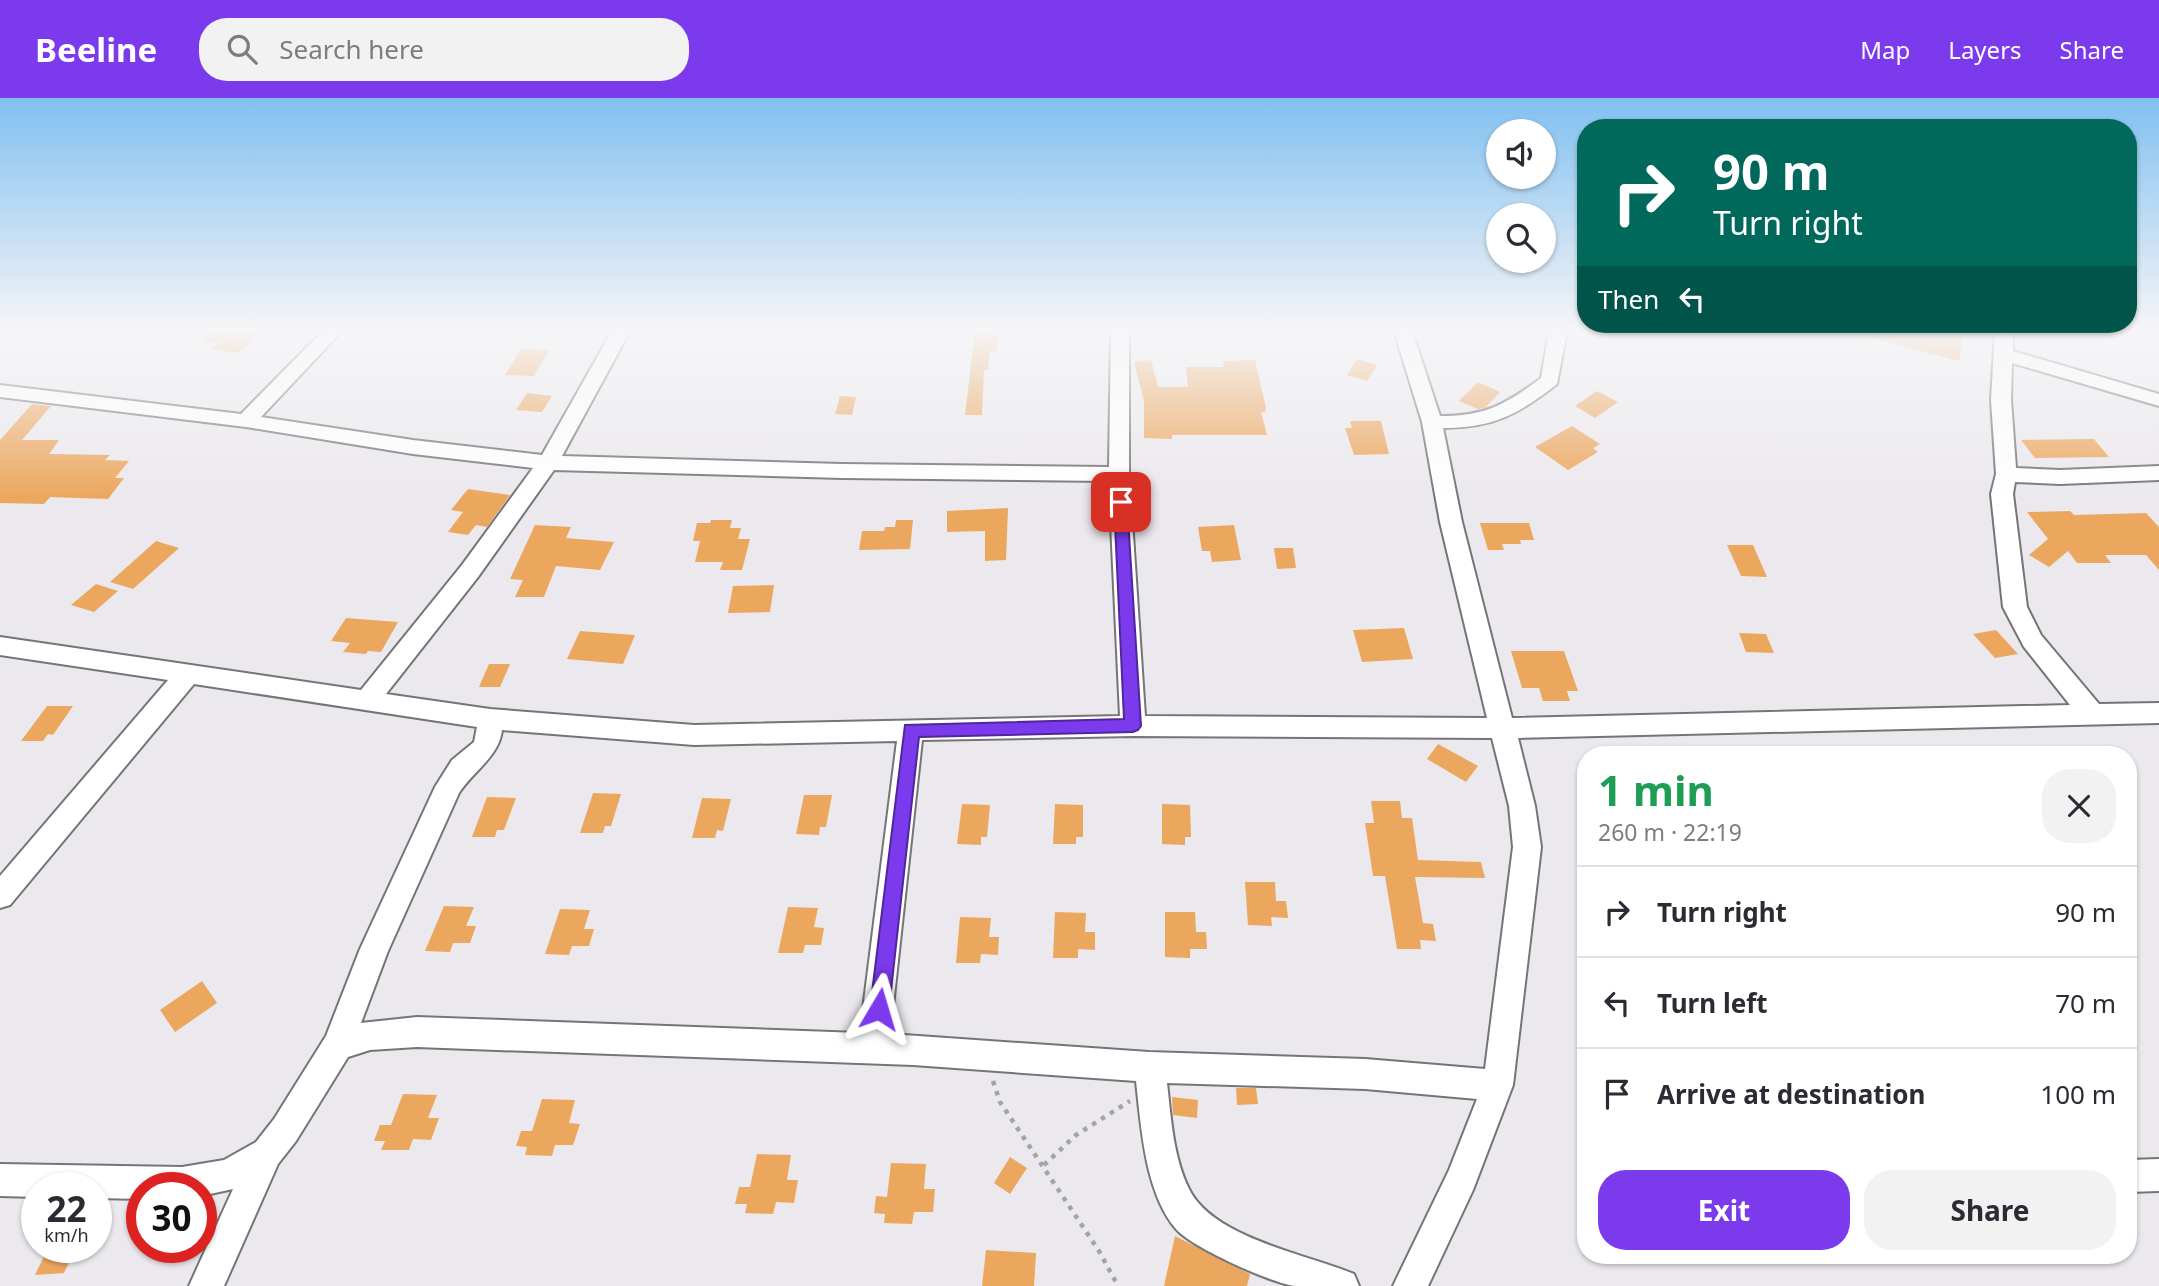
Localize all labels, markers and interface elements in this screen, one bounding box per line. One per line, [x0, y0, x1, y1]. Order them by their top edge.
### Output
search box [199, 18, 689, 81]
text: Beeline [35, 27, 157, 72]
icon: search [223, 30, 261, 68]
text: Search here [279, 31, 424, 67]
text: Map [1860, 33, 1910, 66]
text: Layers [1948, 33, 2022, 66]
text: Share [2060, 33, 2124, 66]
map controls [1486, 119, 1556, 273]
button: sound [1486, 119, 1556, 189]
text: 90 m [1713, 138, 1830, 204]
icon: right [1598, 147, 1689, 238]
text: Turn right [1713, 201, 1863, 244]
button: search [1486, 203, 1556, 273]
icon: left [1673, 280, 1711, 318]
text: Then [1598, 281, 1659, 317]
pin [1091, 472, 1151, 532]
icon: arrive [1102, 483, 1140, 521]
text: 1 min [1598, 761, 1714, 818]
button: close [2042, 769, 2116, 843]
text: 260 m · 22:19 [1598, 816, 1742, 848]
icon: right [1598, 893, 1636, 931]
text: Turn right [1657, 894, 1787, 930]
text: 90 m [2055, 894, 2116, 930]
position arrow [842, 972, 916, 1046]
icon: left [1598, 984, 1636, 1022]
text: Turn left [1657, 985, 1768, 1021]
text: 70 m [2055, 985, 2116, 1021]
icon: arrive [1598, 1075, 1636, 1113]
text: Arrive at destination [1657, 1076, 1926, 1112]
text: 100 m [2040, 1076, 2116, 1112]
button: Exit [1598, 1170, 1850, 1250]
button: Share [1864, 1170, 2116, 1250]
speed limit sign: 30 [126, 1172, 217, 1263]
text: 22 [46, 1185, 87, 1232]
text: km/h [44, 1223, 89, 1247]

